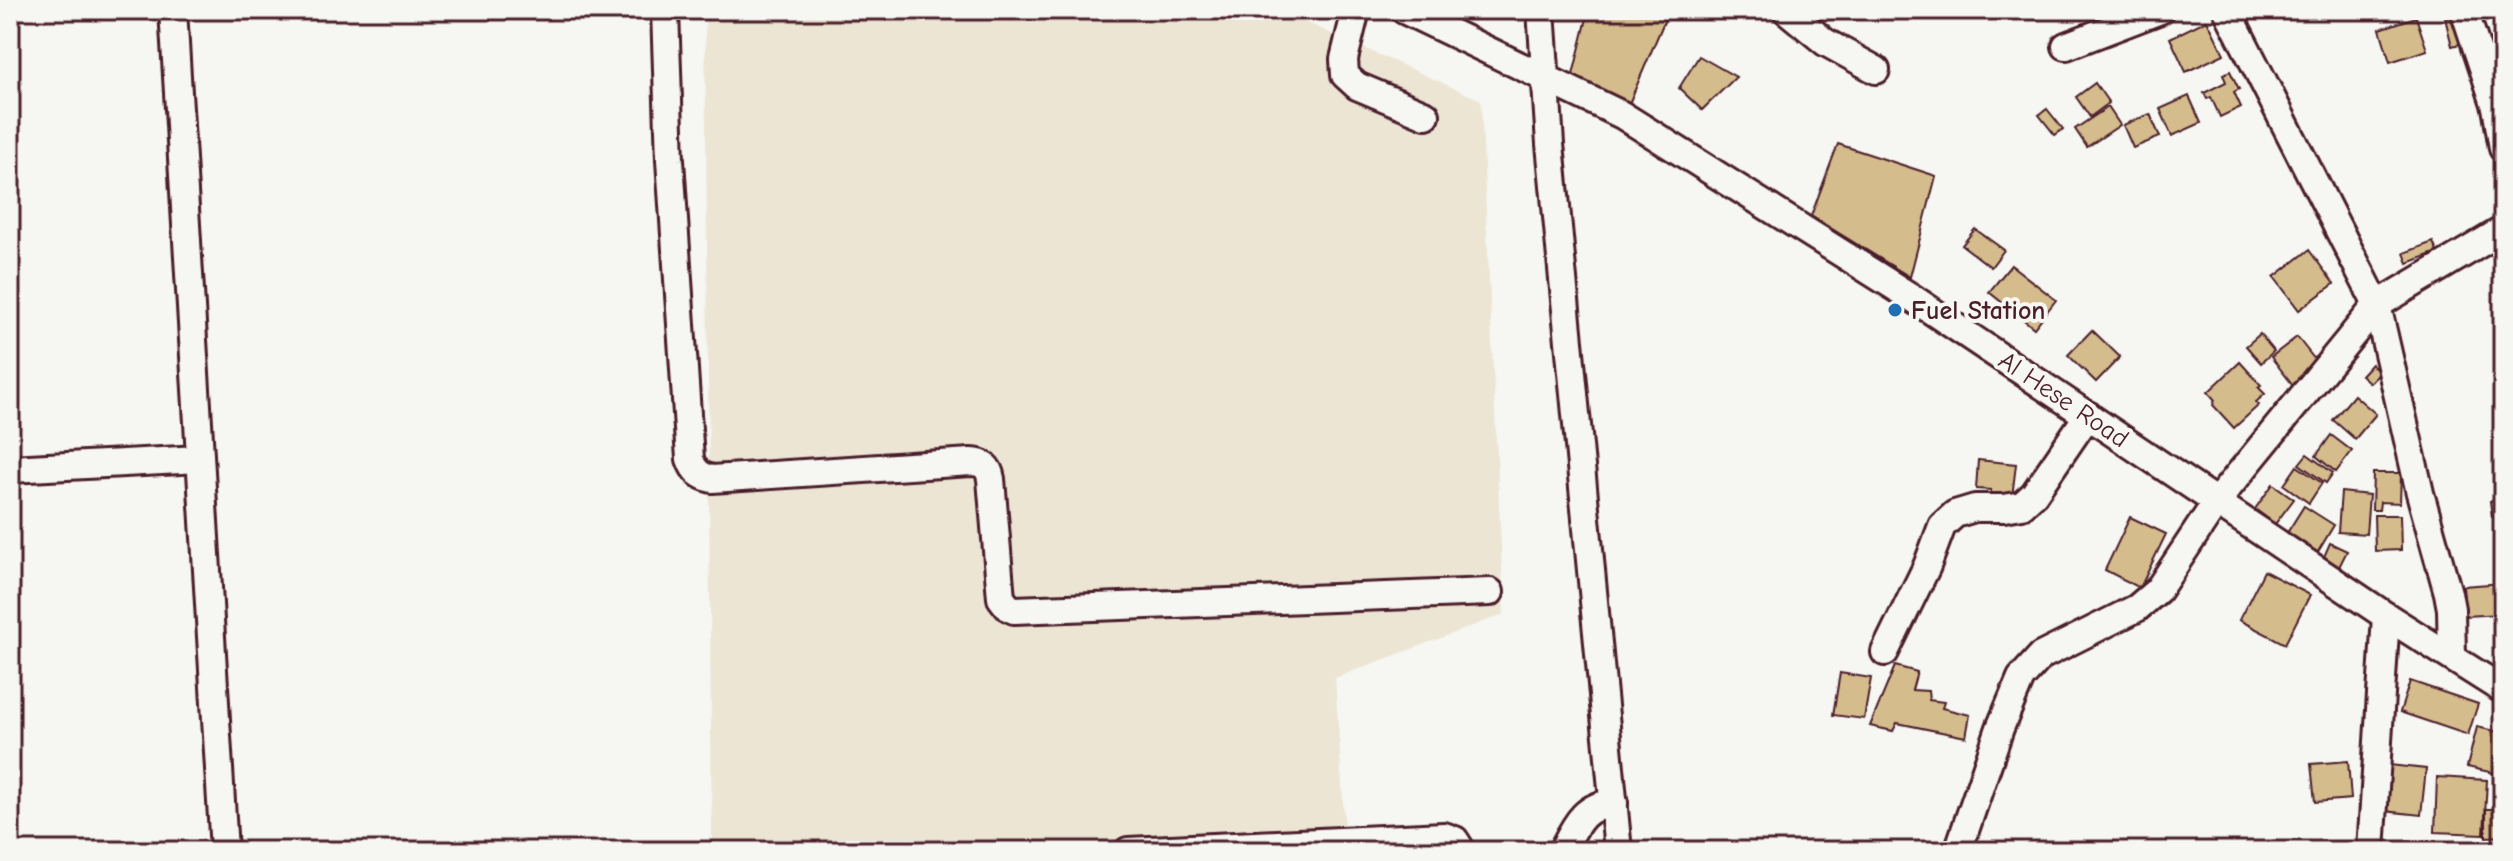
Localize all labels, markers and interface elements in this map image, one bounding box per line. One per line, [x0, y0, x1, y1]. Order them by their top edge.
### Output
place label: Fuel Station [1911, 296, 2045, 326]
marker: Fuel Station [1886, 301, 1904, 319]
street label: Al Hese Road [1993, 345, 2134, 454]

